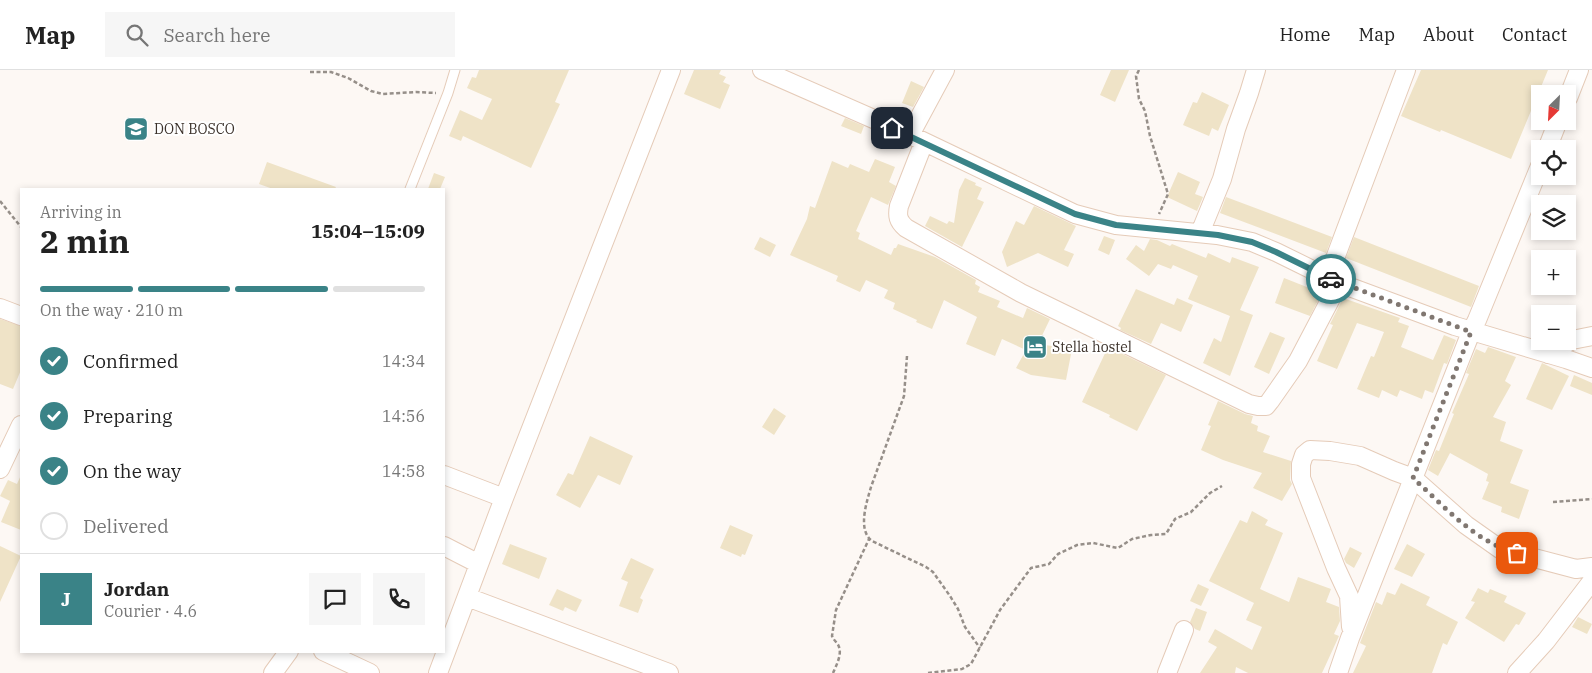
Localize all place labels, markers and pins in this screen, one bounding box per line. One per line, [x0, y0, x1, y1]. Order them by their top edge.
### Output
pin [871, 107, 913, 149]
school or university icon: DON BOSCO [123, 116, 149, 142]
place label: DON BOSCO [154, 120, 235, 138]
hotel icon: Stella hostel [1022, 334, 1048, 360]
place label: Stella hostel [1052, 338, 1132, 356]
pin [1496, 532, 1538, 574]

